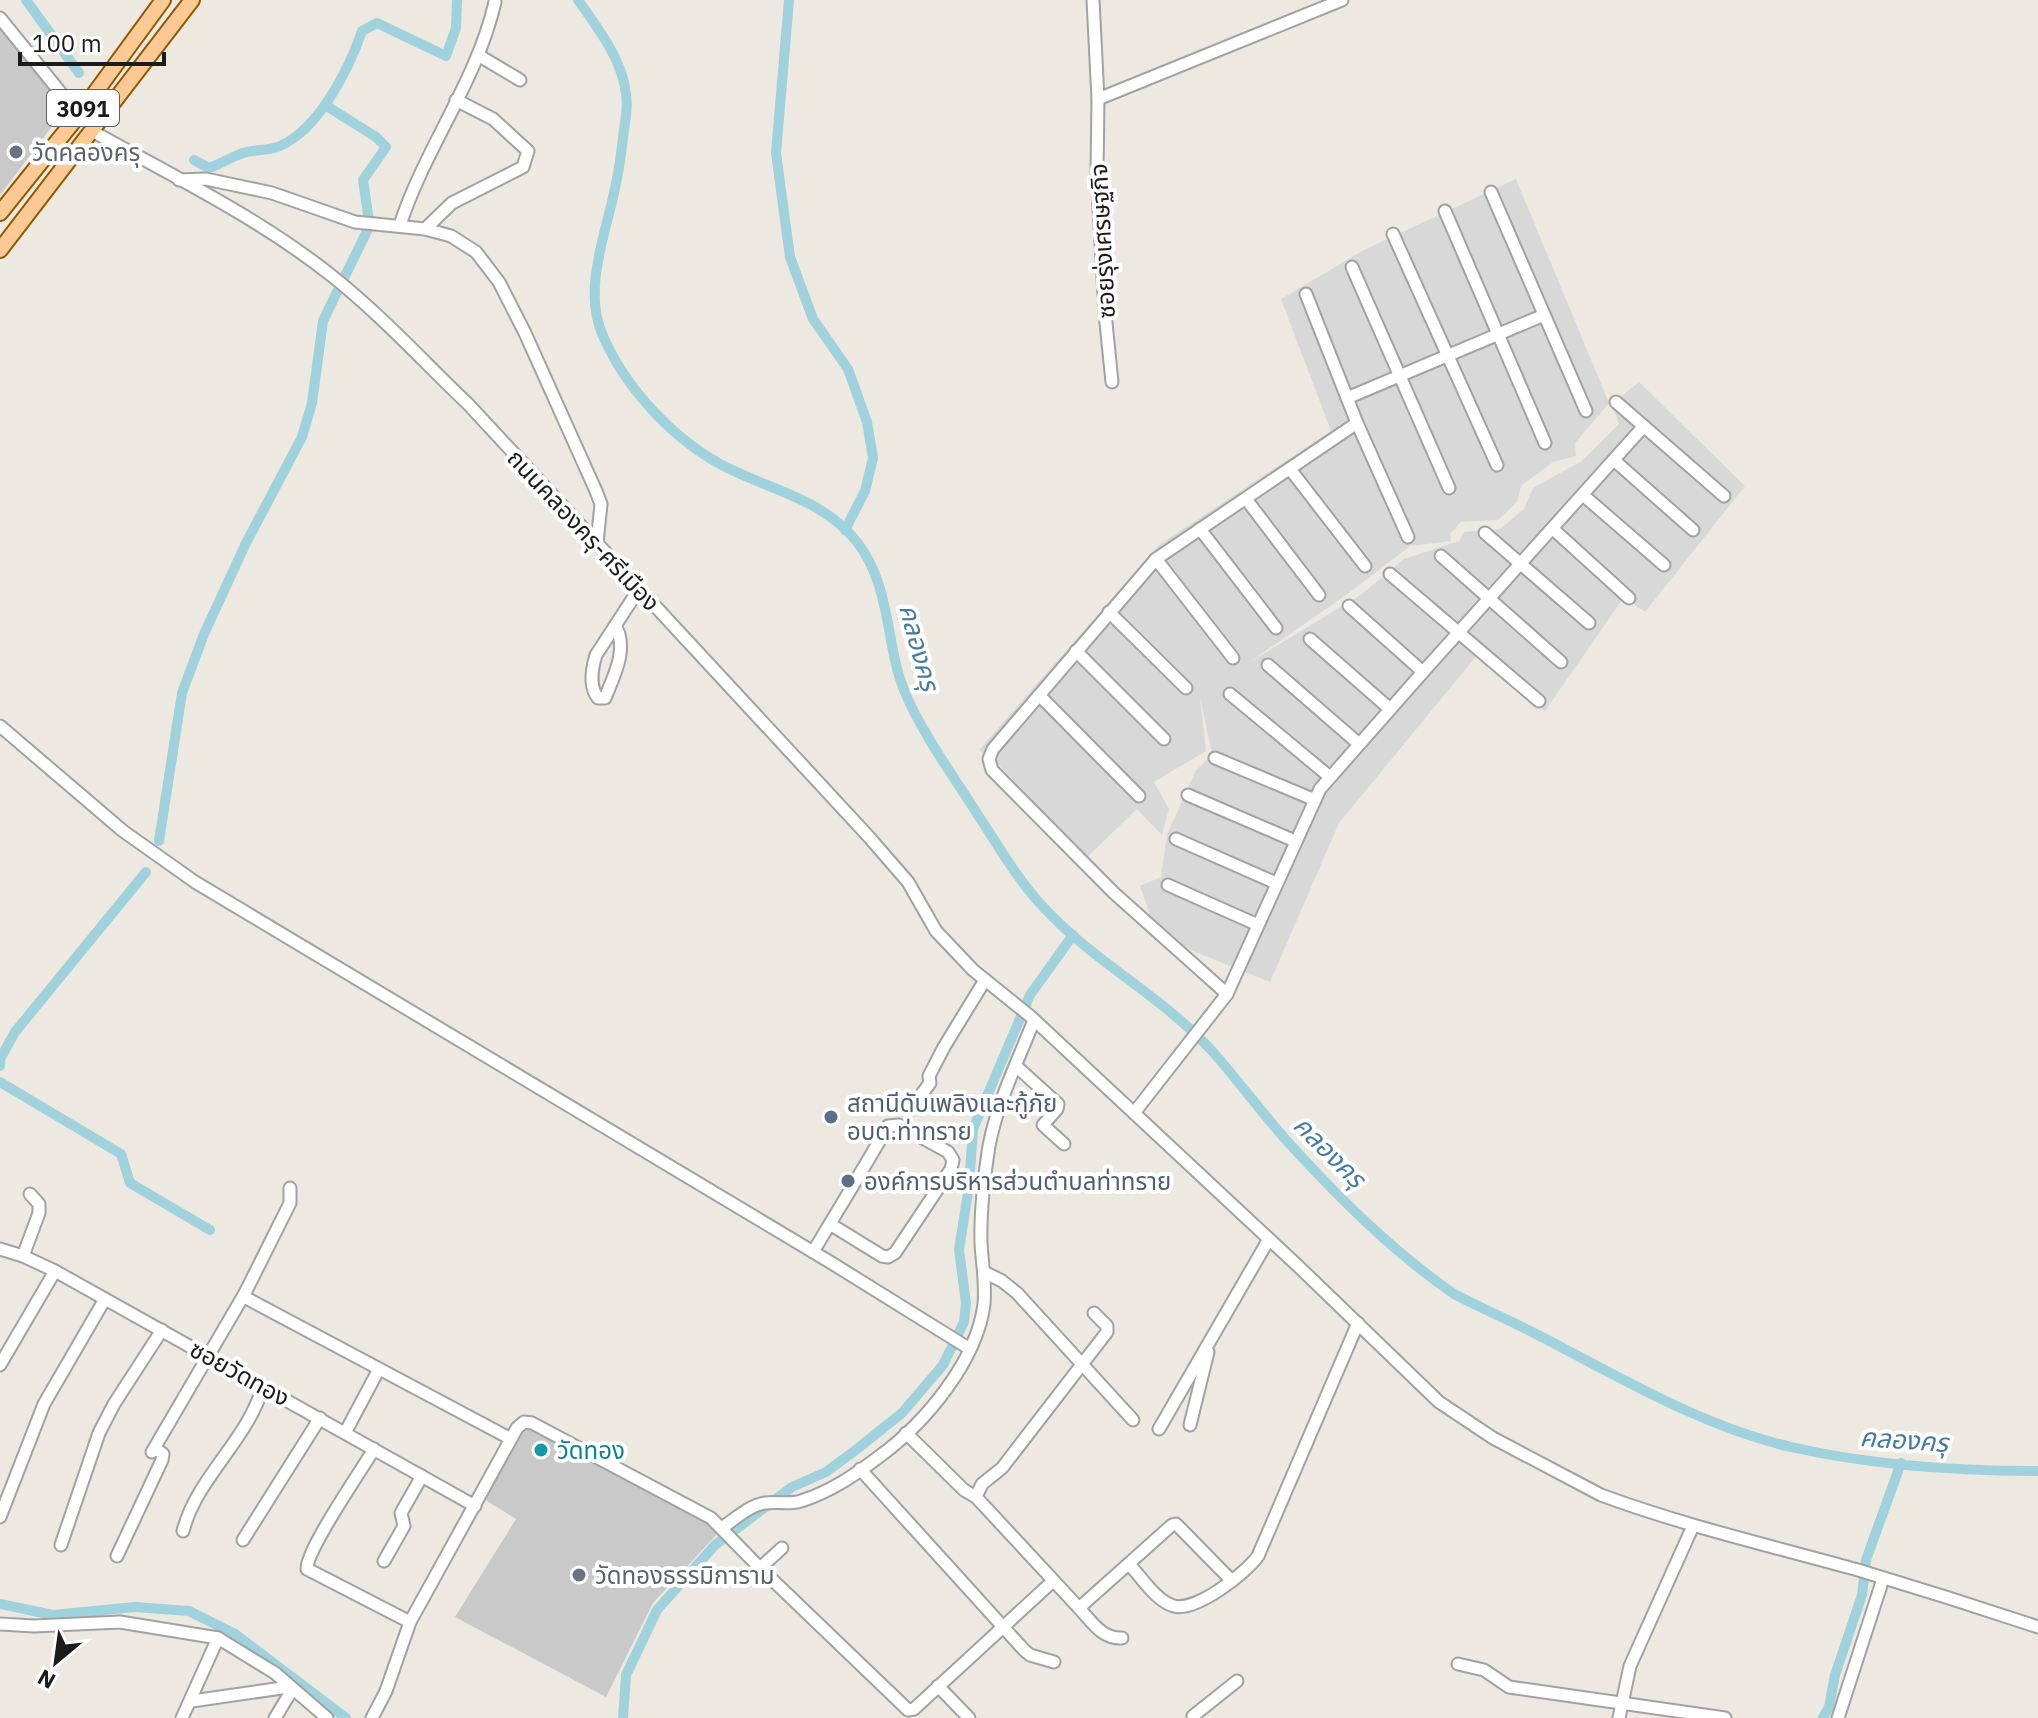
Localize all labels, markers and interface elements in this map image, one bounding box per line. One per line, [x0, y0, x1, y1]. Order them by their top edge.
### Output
scale bar [20, 16, 164, 66]
text: 100 m [32, 27, 102, 59]
road number: 3091 [47, 90, 119, 126]
place label: วัดคลองครุ [32, 136, 140, 168]
marker: วัดคลองครุ [7, 143, 25, 161]
street label: ซอยรุ่งเศรษฐกิจ [1082, 163, 1122, 319]
street label: ถนนคลองครุ-ศรีเมือง [501, 442, 667, 618]
water label: คลองครุ [892, 600, 948, 696]
place label: สถานีดับเพลิงและกู้ภัย อบต.ท่าทราย [847, 1087, 1057, 1147]
marker: สถานีดับเพลิงและกู้ภัย อบต.ท่าทราย [822, 1108, 840, 1126]
water label: คลองครุ [1287, 1108, 1375, 1196]
place label: องค์การบริหารส่วนตำบลท่าทราย [864, 1165, 1171, 1197]
marker: องค์การบริหารส่วนตำบลท่าทราย [839, 1172, 857, 1190]
street label: ซอยวัดทอง [184, 1333, 296, 1413]
water label: คลองครุ [1859, 1419, 1952, 1459]
place label: วัดทอง [557, 1434, 625, 1466]
marker: วัดทอง [532, 1441, 550, 1459]
place label: วัดทองธรรมิการาม [595, 1559, 774, 1591]
marker: วัดทองธรรมิการาม [570, 1566, 588, 1584]
north arrow [16, 1622, 96, 1702]
text: N [32, 1663, 60, 1696]

